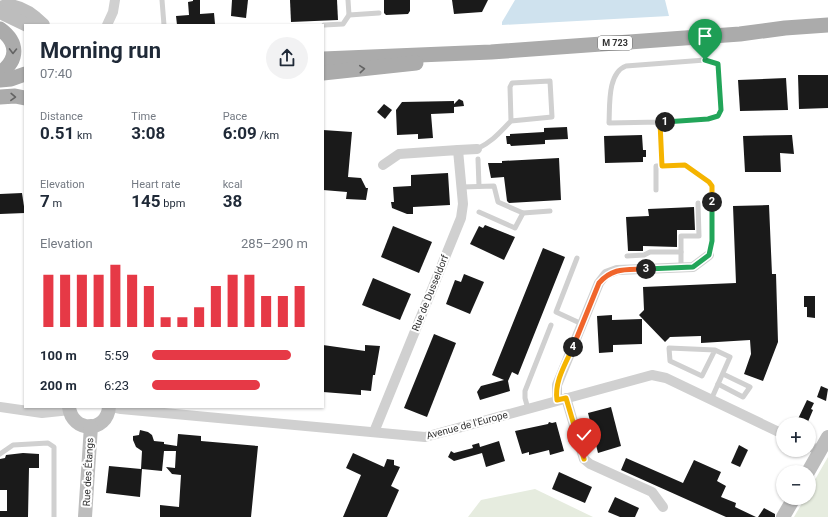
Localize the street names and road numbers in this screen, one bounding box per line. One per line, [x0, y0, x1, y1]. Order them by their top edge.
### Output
road number: M 723 [598, 36, 632, 50]
street label: Rue de Dusseldorf [410, 253, 451, 333]
street label: Avenue de l'Europe [425, 409, 509, 441]
street label: Rue des Étangs [80, 437, 95, 507]

